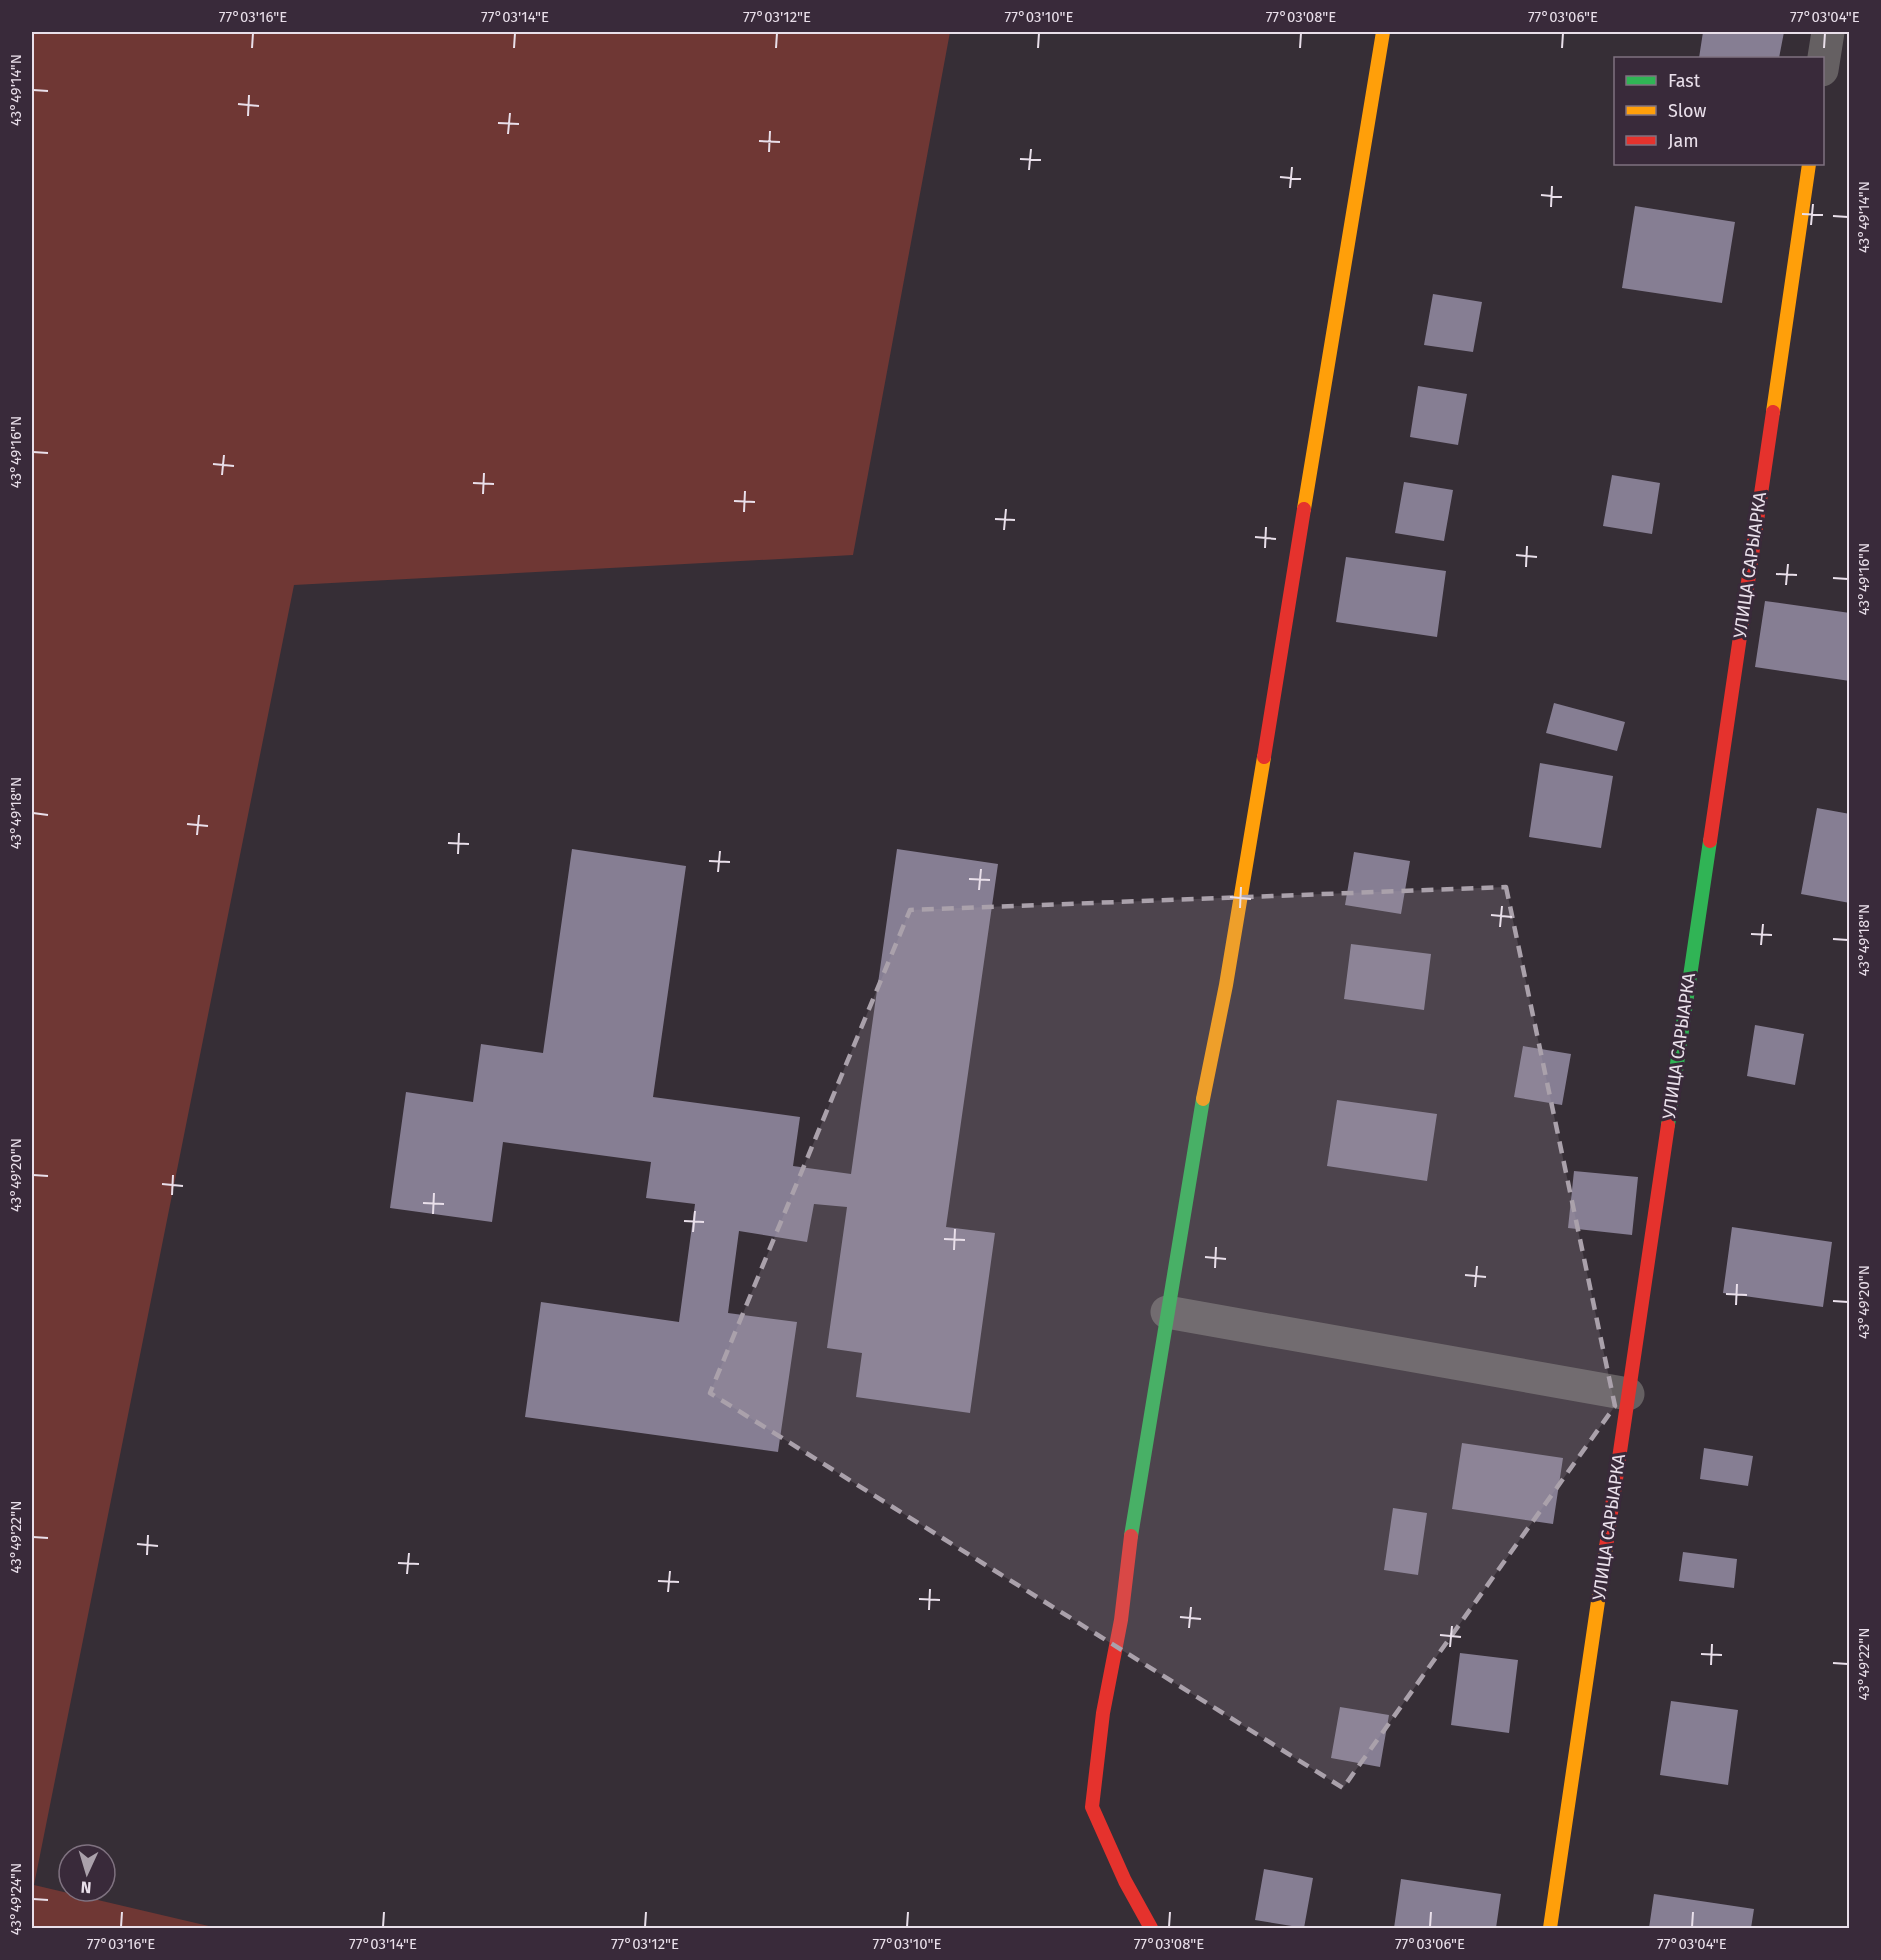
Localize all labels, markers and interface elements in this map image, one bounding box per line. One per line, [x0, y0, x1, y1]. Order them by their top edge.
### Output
text: 77°03'16"E [219, 8, 287, 26]
text: 77°03'14"E [481, 8, 549, 26]
text: 77°03'12"E [743, 8, 811, 26]
text: 77°03'10"E [1004, 8, 1074, 26]
text: 77°03'08"E [1266, 8, 1336, 26]
text: 77°03'06"E [1528, 8, 1598, 26]
text: 77°03'04"E [1790, 8, 1860, 26]
text: 43°49'14"N [7, 54, 25, 126]
legend [1614, 57, 1824, 165]
text: Fast [1668, 70, 1701, 92]
text: Slow [1668, 100, 1707, 122]
text: Jam [1668, 130, 1699, 152]
text: 43°49'14"N [1855, 181, 1873, 253]
text: 43°49'16"N [7, 416, 25, 488]
street label: УЛИЦА САРЫАРКА [1729, 490, 1771, 640]
text: 43°49'16"N [1855, 543, 1873, 615]
text: 43°49'18"N [7, 777, 25, 849]
text: 43°49'18"N [1855, 904, 1873, 976]
street label: УЛИЦА САРЫАРКА [1658, 971, 1700, 1121]
text: 43°49'20"N [7, 1138, 25, 1212]
text: 43°49'20"N [1855, 1265, 1873, 1339]
street label: УЛИЦА САРЫАРКА [1588, 1452, 1630, 1602]
text: 43°49'22"N [7, 1501, 25, 1573]
text: 43°49'22"N [1855, 1628, 1873, 1700]
north arrow [57, 1843, 117, 1903]
text: 43°49'24"N [7, 1863, 25, 1935]
text: N [80, 1878, 92, 1897]
text: 77°03'16"E [87, 1935, 155, 1953]
text: 77°03'14"E [349, 1935, 417, 1953]
text: 77°03'12"E [611, 1935, 679, 1953]
text: 77°03'10"E [872, 1935, 942, 1953]
text: 77°03'08"E [1134, 1935, 1204, 1953]
text: 77°03'06"E [1395, 1935, 1465, 1953]
text: 77°03'04"E [1657, 1935, 1727, 1953]

